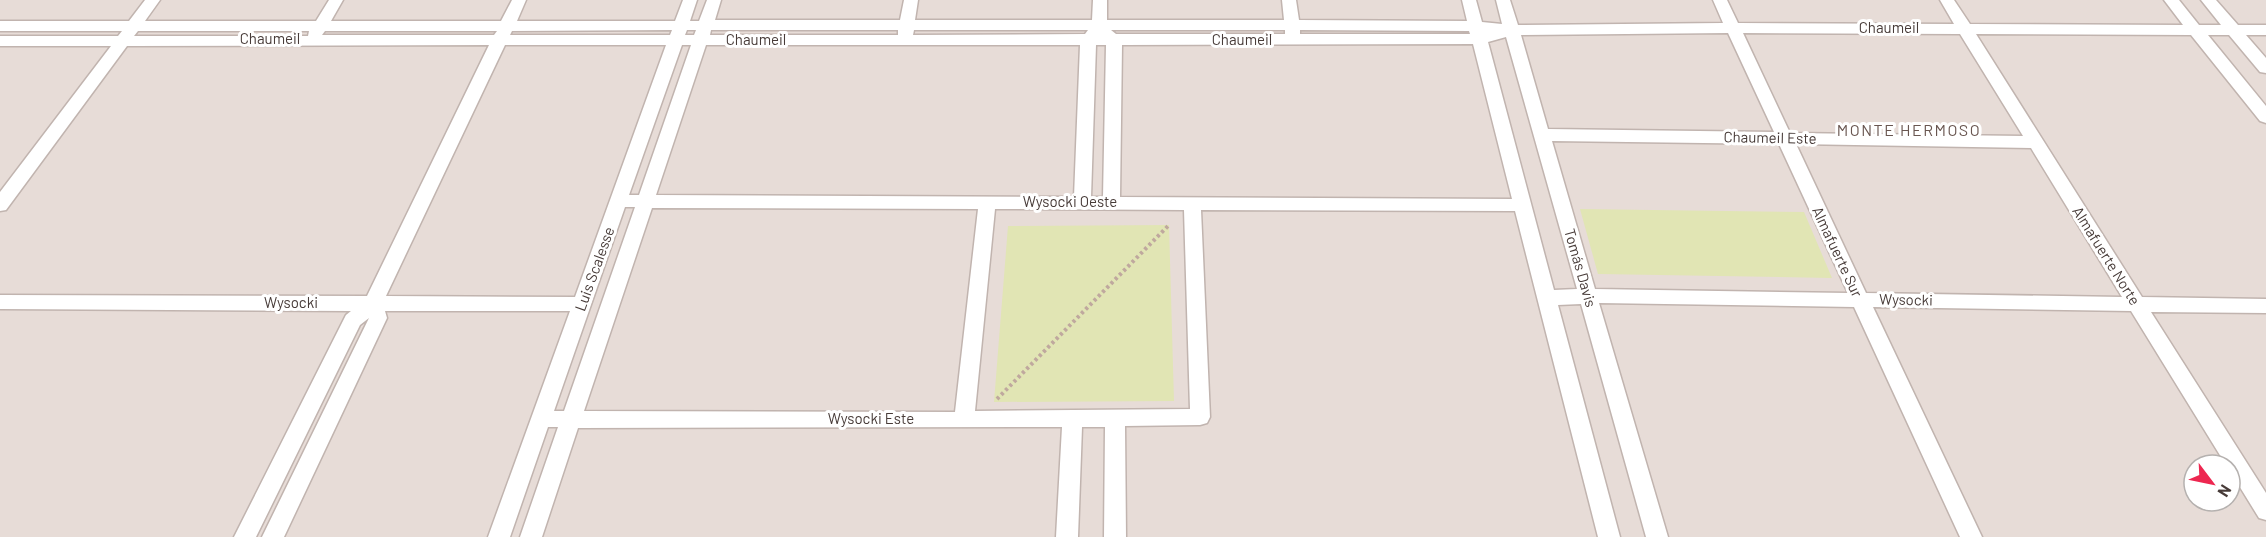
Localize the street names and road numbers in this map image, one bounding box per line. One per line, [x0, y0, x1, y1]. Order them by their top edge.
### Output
street label: Chaumeil [1859, 18, 1919, 36]
street label: Chaumeil [240, 29, 300, 47]
street label: Chaumeil [726, 30, 786, 48]
street label: Chaumeil [1212, 30, 1272, 48]
street label: Chaumeil Este [1723, 127, 1817, 147]
street label: Wysocki Oeste [1023, 192, 1117, 210]
street label: Almafuerte Sur [1809, 203, 1867, 300]
street label: Almafuerte Norte [2069, 203, 2144, 308]
street label: Luis Scalesse [570, 224, 618, 313]
street label: Tomás Davis [1561, 226, 1601, 309]
street label: Wysocki [1879, 290, 1933, 308]
street label: Wysocki [264, 293, 318, 311]
street label: Wysocki Este [828, 409, 914, 427]

